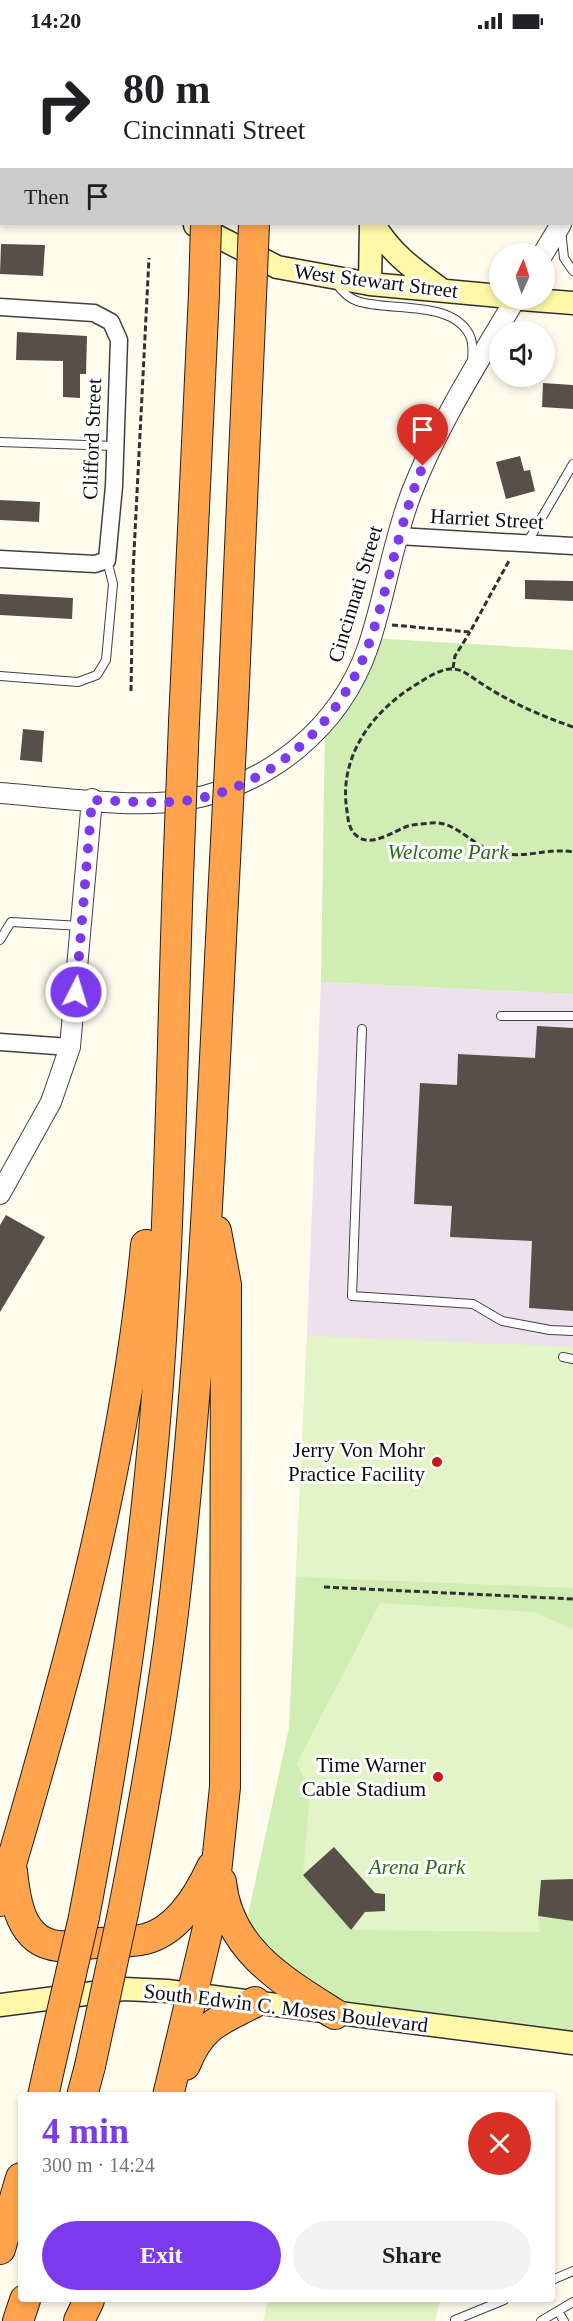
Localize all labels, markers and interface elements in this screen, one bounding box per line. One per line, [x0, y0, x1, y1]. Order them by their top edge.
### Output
text: 14:20 [30, 8, 81, 33]
icon: right [24, 66, 102, 144]
text: 80 m [123, 66, 211, 112]
text: Cincinnati Street [123, 115, 305, 145]
icon: arrive [81, 180, 114, 213]
text: Then [24, 184, 69, 209]
north arrow [489, 243, 555, 309]
map controls [489, 243, 555, 387]
street label: West Stewart Street [293, 259, 460, 303]
button: sound [489, 321, 555, 387]
street label: Clifford Street [78, 378, 106, 500]
pin [397, 404, 448, 466]
icon: arrive [406, 413, 439, 446]
street label: Harriet Street [430, 504, 545, 534]
street label: Cincinnati Street [323, 523, 387, 665]
park label: Welcome Park [387, 840, 509, 864]
position arrow [44, 960, 108, 1024]
place label: Jerry Von Mohr Practice Facility [288, 1438, 425, 1486]
marker: Jerry Von Mohr Practice Facility [430, 1455, 444, 1469]
place label: Time Warner Cable Stadium [302, 1753, 426, 1801]
marker: Time Warner Cable Stadium [431, 1770, 445, 1784]
park label: Arena Park [367, 1855, 466, 1879]
street label: South Edwin C. Moses Boulevard [142, 1979, 430, 2037]
text: 4 min [42, 2111, 129, 2151]
button: close [468, 2112, 531, 2175]
text: 300 m · 14:24 [42, 2154, 155, 2176]
button: Exit [42, 2221, 281, 2290]
button: Share [293, 2221, 531, 2290]

